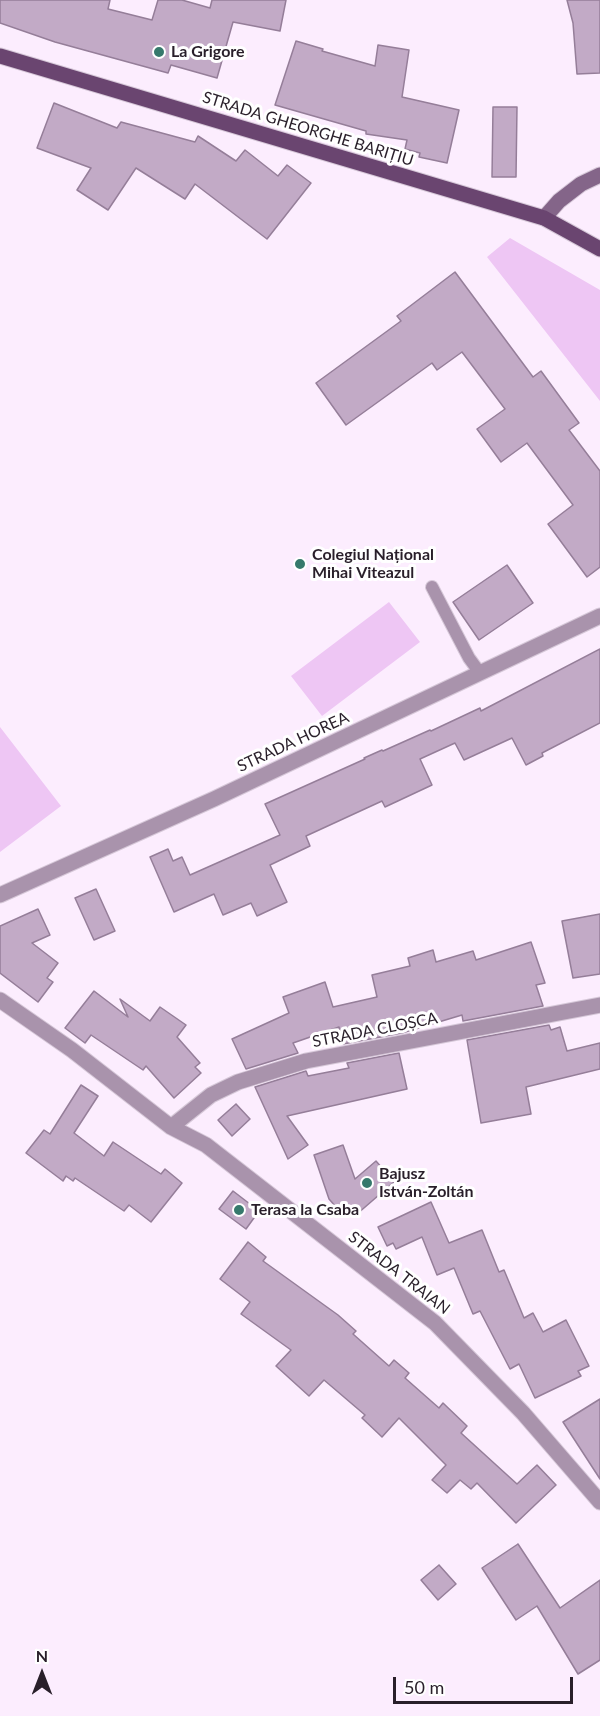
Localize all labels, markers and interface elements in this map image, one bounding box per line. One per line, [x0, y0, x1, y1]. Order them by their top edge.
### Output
place label: La Grigore [171, 42, 245, 62]
marker: La Grigore [152, 45, 166, 59]
street label: STRADA GHEORGHE BARIȚIU [200, 88, 416, 170]
place label: Colegiul Național Mihai Viteazul [312, 545, 434, 583]
marker: Colegiul Național Mihai Viteazul [293, 557, 307, 571]
street label: STRADA HOREA [234, 708, 352, 776]
street label: STRADA CLOȘCA [311, 1008, 439, 1052]
place label: Bajusz István-Zoltán [379, 1164, 473, 1202]
marker: Bajusz István-Zoltán [360, 1176, 374, 1190]
place label: Terasa la Csaba [251, 1200, 359, 1220]
marker: Terasa la Csaba [232, 1203, 246, 1217]
street label: STRADA TRAIAN [344, 1227, 454, 1319]
north arrow [12, 1644, 72, 1704]
text: N [36, 1646, 48, 1665]
scale bar [396, 1665, 576, 1703]
text: 50 m [404, 1676, 444, 1698]

